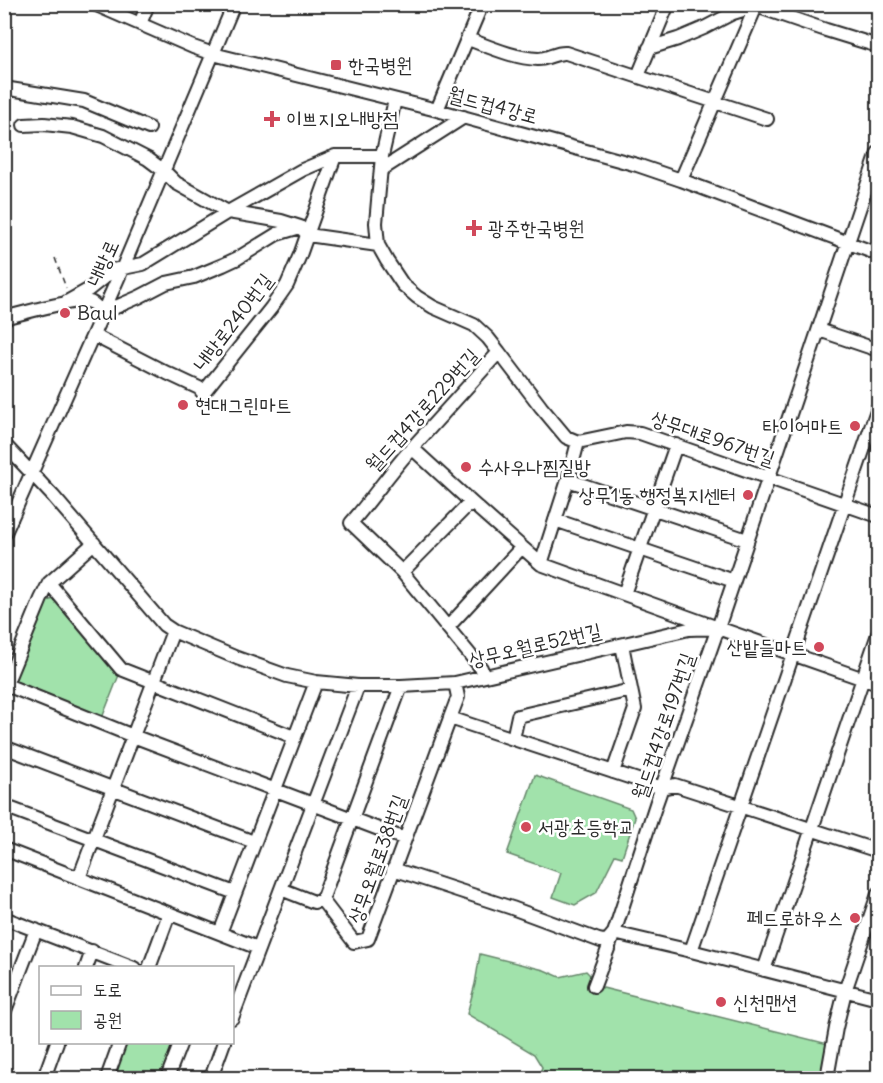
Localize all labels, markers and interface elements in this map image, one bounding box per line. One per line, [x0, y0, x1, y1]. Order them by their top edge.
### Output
place label: 한국병원 [348, 52, 412, 77]
marker: 한국병원 [329, 58, 343, 72]
street label: 월드컵4강로 [445, 81, 541, 129]
place label: 이쁘지오내방점 [286, 106, 399, 131]
marker: 이쁘지오내방점 [263, 110, 281, 128]
place label: 광주한국병원 [488, 215, 585, 240]
marker: 광주한국병원 [465, 219, 483, 237]
street label: 내방로 [81, 236, 124, 290]
street label: 내방로240번길 [188, 268, 277, 375]
place label: Baul [77, 300, 118, 325]
marker: Baul [58, 306, 72, 320]
street label: 월드컵4강로229번길 [360, 343, 484, 477]
place label: 현대그린마트 [195, 392, 292, 417]
marker: 현대그린마트 [176, 398, 190, 412]
street label: 상무대로967번길 [648, 405, 778, 470]
place label: 타이어마트 [763, 413, 843, 438]
marker: 타이어마트 [848, 419, 862, 433]
place label: 수사우나찜질방 [478, 454, 591, 479]
marker: 수사우나찜질방 [459, 460, 473, 474]
place label: 상무1동 행정복지센터 [578, 482, 736, 507]
marker: 상무1동 행정복지센터 [741, 488, 755, 502]
street label: 상무오월로52번길 [466, 617, 604, 672]
place label: 산밭들마트 [727, 634, 807, 659]
marker: 산밭들마트 [812, 640, 826, 654]
street label: 월드컵4강로197번길 [626, 649, 699, 802]
street label: 상무오월로38번길 [342, 791, 411, 927]
place label: 서광초등학교 [538, 814, 635, 839]
marker: 서광초등학교 [519, 820, 533, 834]
place label: 페드로하우스 [746, 905, 843, 930]
marker: 페드로하우스 [848, 911, 862, 925]
legend [39, 966, 234, 1044]
text: 도로 [93, 978, 122, 1001]
place label: 신천맨션 [733, 989, 797, 1014]
marker: 신천맨션 [714, 995, 728, 1009]
text: 공원 [93, 1008, 122, 1031]

